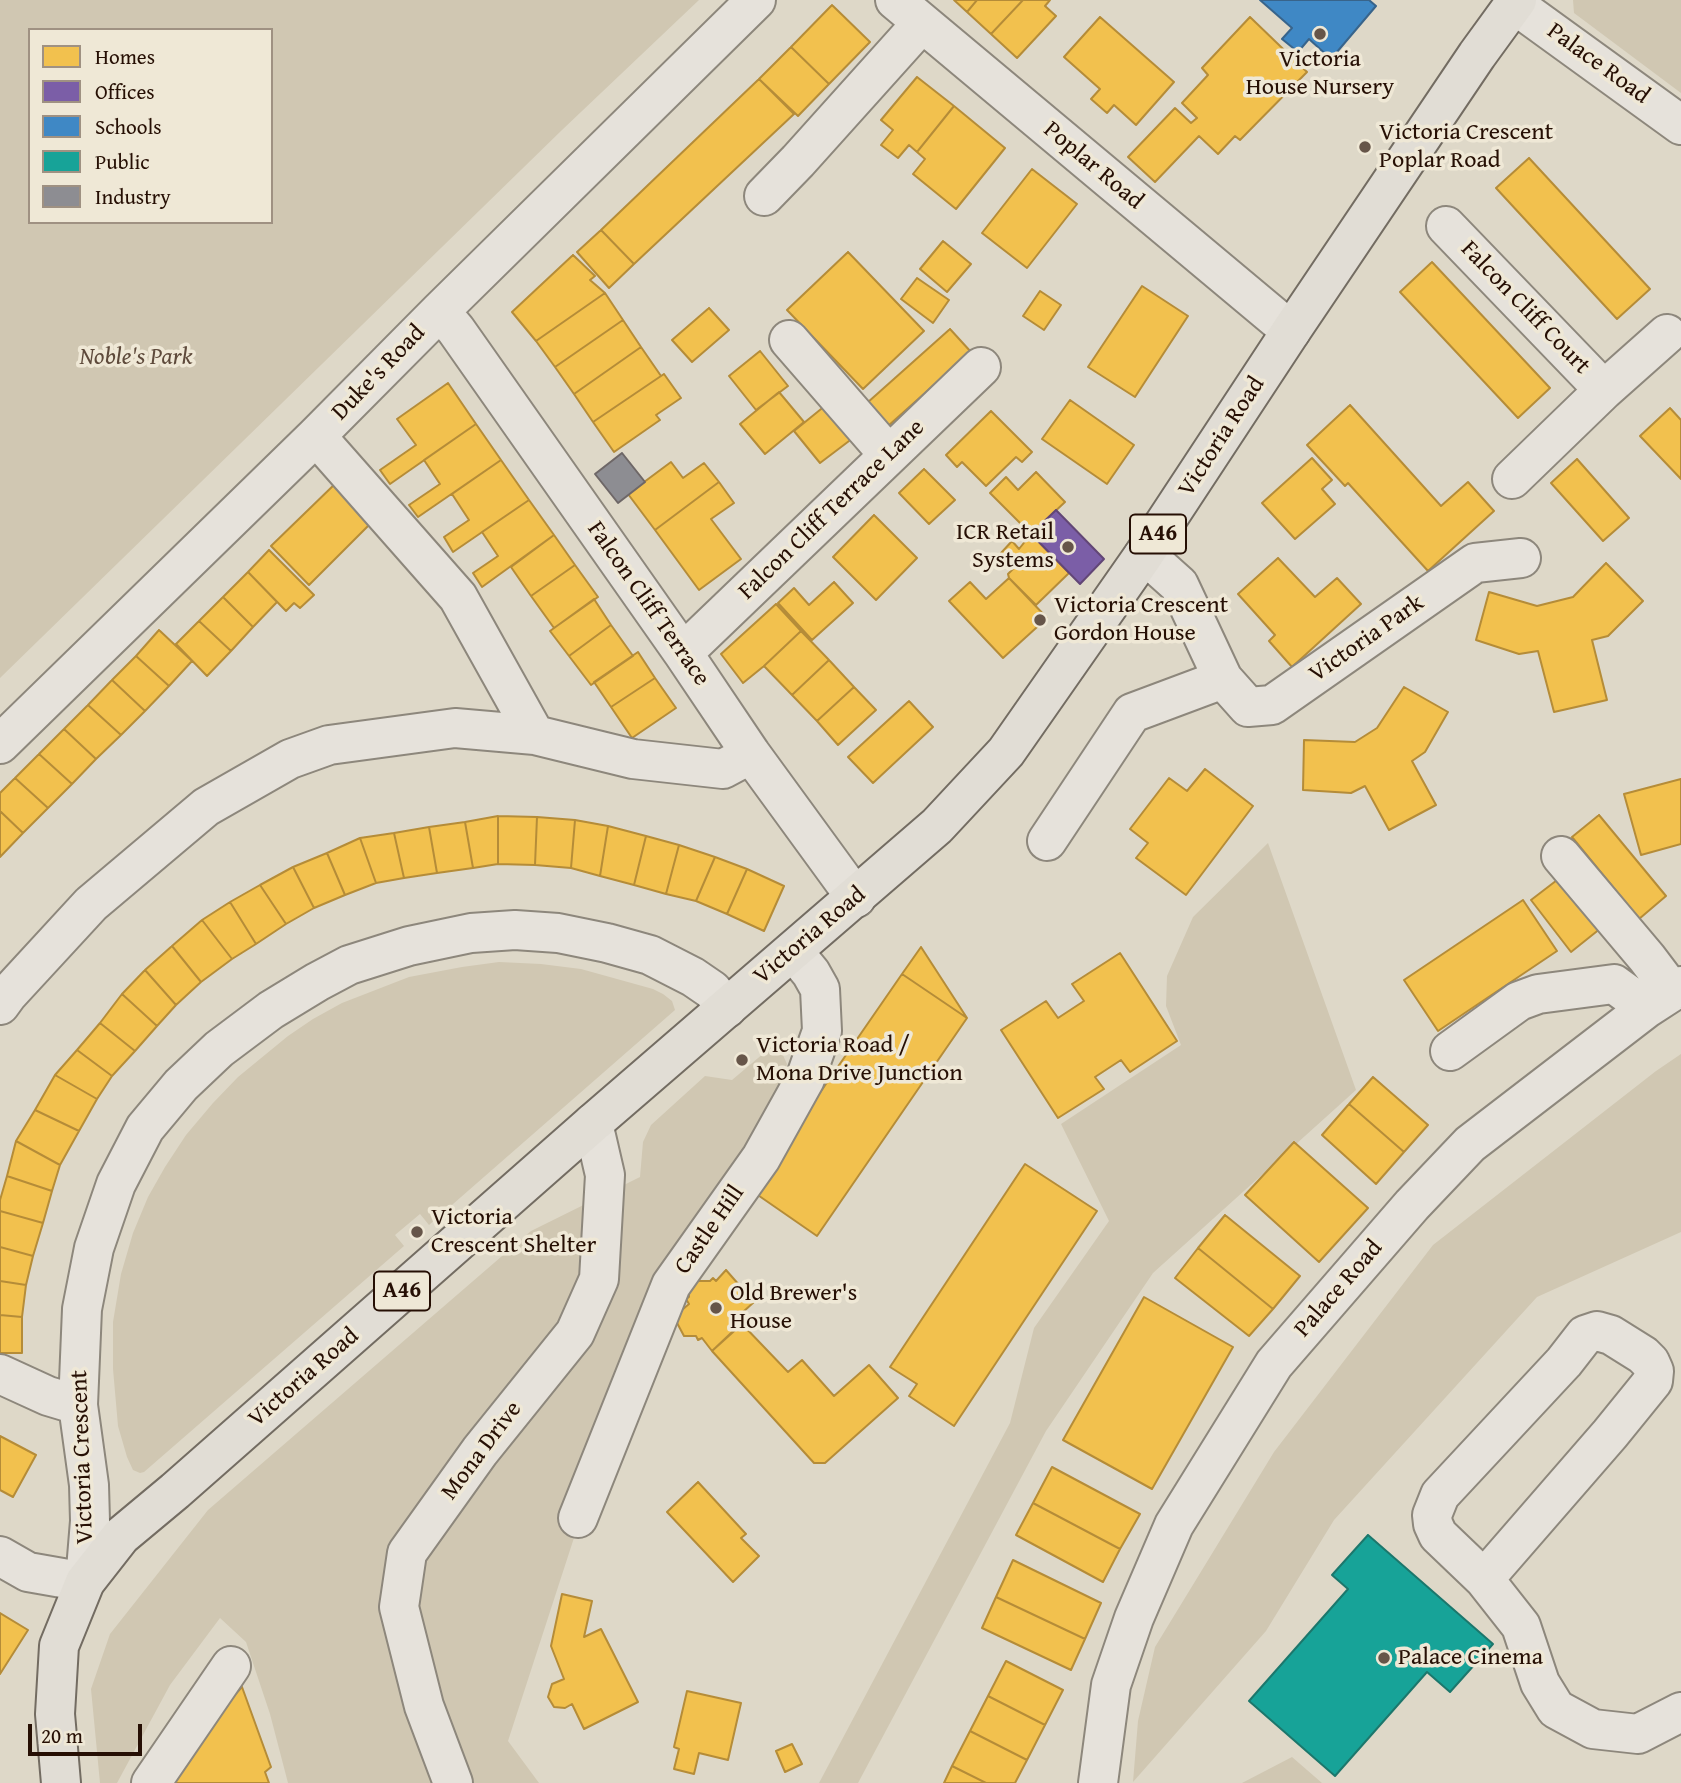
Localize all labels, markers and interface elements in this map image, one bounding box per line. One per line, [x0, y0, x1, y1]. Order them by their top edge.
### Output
street label: Palace Road [1541, 17, 1655, 111]
marker: Victoria House Nursery [1312, 26, 1328, 42]
legend [28, 28, 273, 224]
text: Homes [95, 41, 155, 72]
place label: Victoria House Nursery [1246, 46, 1394, 102]
text: Offices [95, 76, 155, 107]
text: Schools [95, 111, 162, 142]
street label: Poplar Road [1037, 116, 1149, 216]
place label: Victoria Crescent Poplar Road [1379, 119, 1553, 175]
marker: Victoria Crescent Poplar Road [1357, 139, 1373, 155]
text: Public [95, 146, 150, 177]
text: Industry [95, 181, 171, 212]
street label: Falcon Cliff Court [1454, 235, 1596, 381]
street label: Duke's Road [326, 319, 432, 427]
park label: Noble's Park [79, 344, 193, 372]
street label: Victoria Road [1173, 372, 1271, 502]
street label: Falcon Cliff Terrace Lane [733, 414, 931, 606]
road number: A46 [1130, 514, 1186, 554]
street label: Falcon Cliff Terrace [580, 516, 716, 692]
place label: ICR Retail Systems [956, 519, 1054, 575]
marker: ICR Retail Systems [1060, 539, 1076, 555]
street label: Victoria Park [1304, 589, 1430, 689]
place label: Victoria Crescent Gordon House [1054, 592, 1228, 648]
marker: Victoria Crescent Gordon House [1032, 612, 1048, 628]
street label: Victoria Road [748, 881, 872, 991]
place label: Victoria Road / Mona Drive Junction [756, 1032, 963, 1088]
marker: Victoria Road / Mona Drive Junction [734, 1052, 750, 1068]
street label: Castle Hill [669, 1180, 751, 1280]
place label: Victoria Crescent Shelter [431, 1204, 596, 1260]
marker: Victoria Crescent Shelter [409, 1224, 425, 1240]
street label: Palace Road [1289, 1234, 1389, 1344]
road number: A46 [374, 1272, 430, 1310]
place label: Old Brewer's House [730, 1280, 857, 1336]
marker: Old Brewer's House [708, 1300, 724, 1316]
street label: Victoria Road [243, 1322, 365, 1434]
street label: Victoria Crescent [66, 1369, 100, 1545]
street label: Mona Drive [436, 1396, 528, 1506]
place label: Palace Cinema [1398, 1644, 1543, 1672]
marker: Palace Cinema [1376, 1650, 1392, 1666]
scale bar [32, 1710, 145, 1754]
text: 20 m [41, 1720, 83, 1751]

